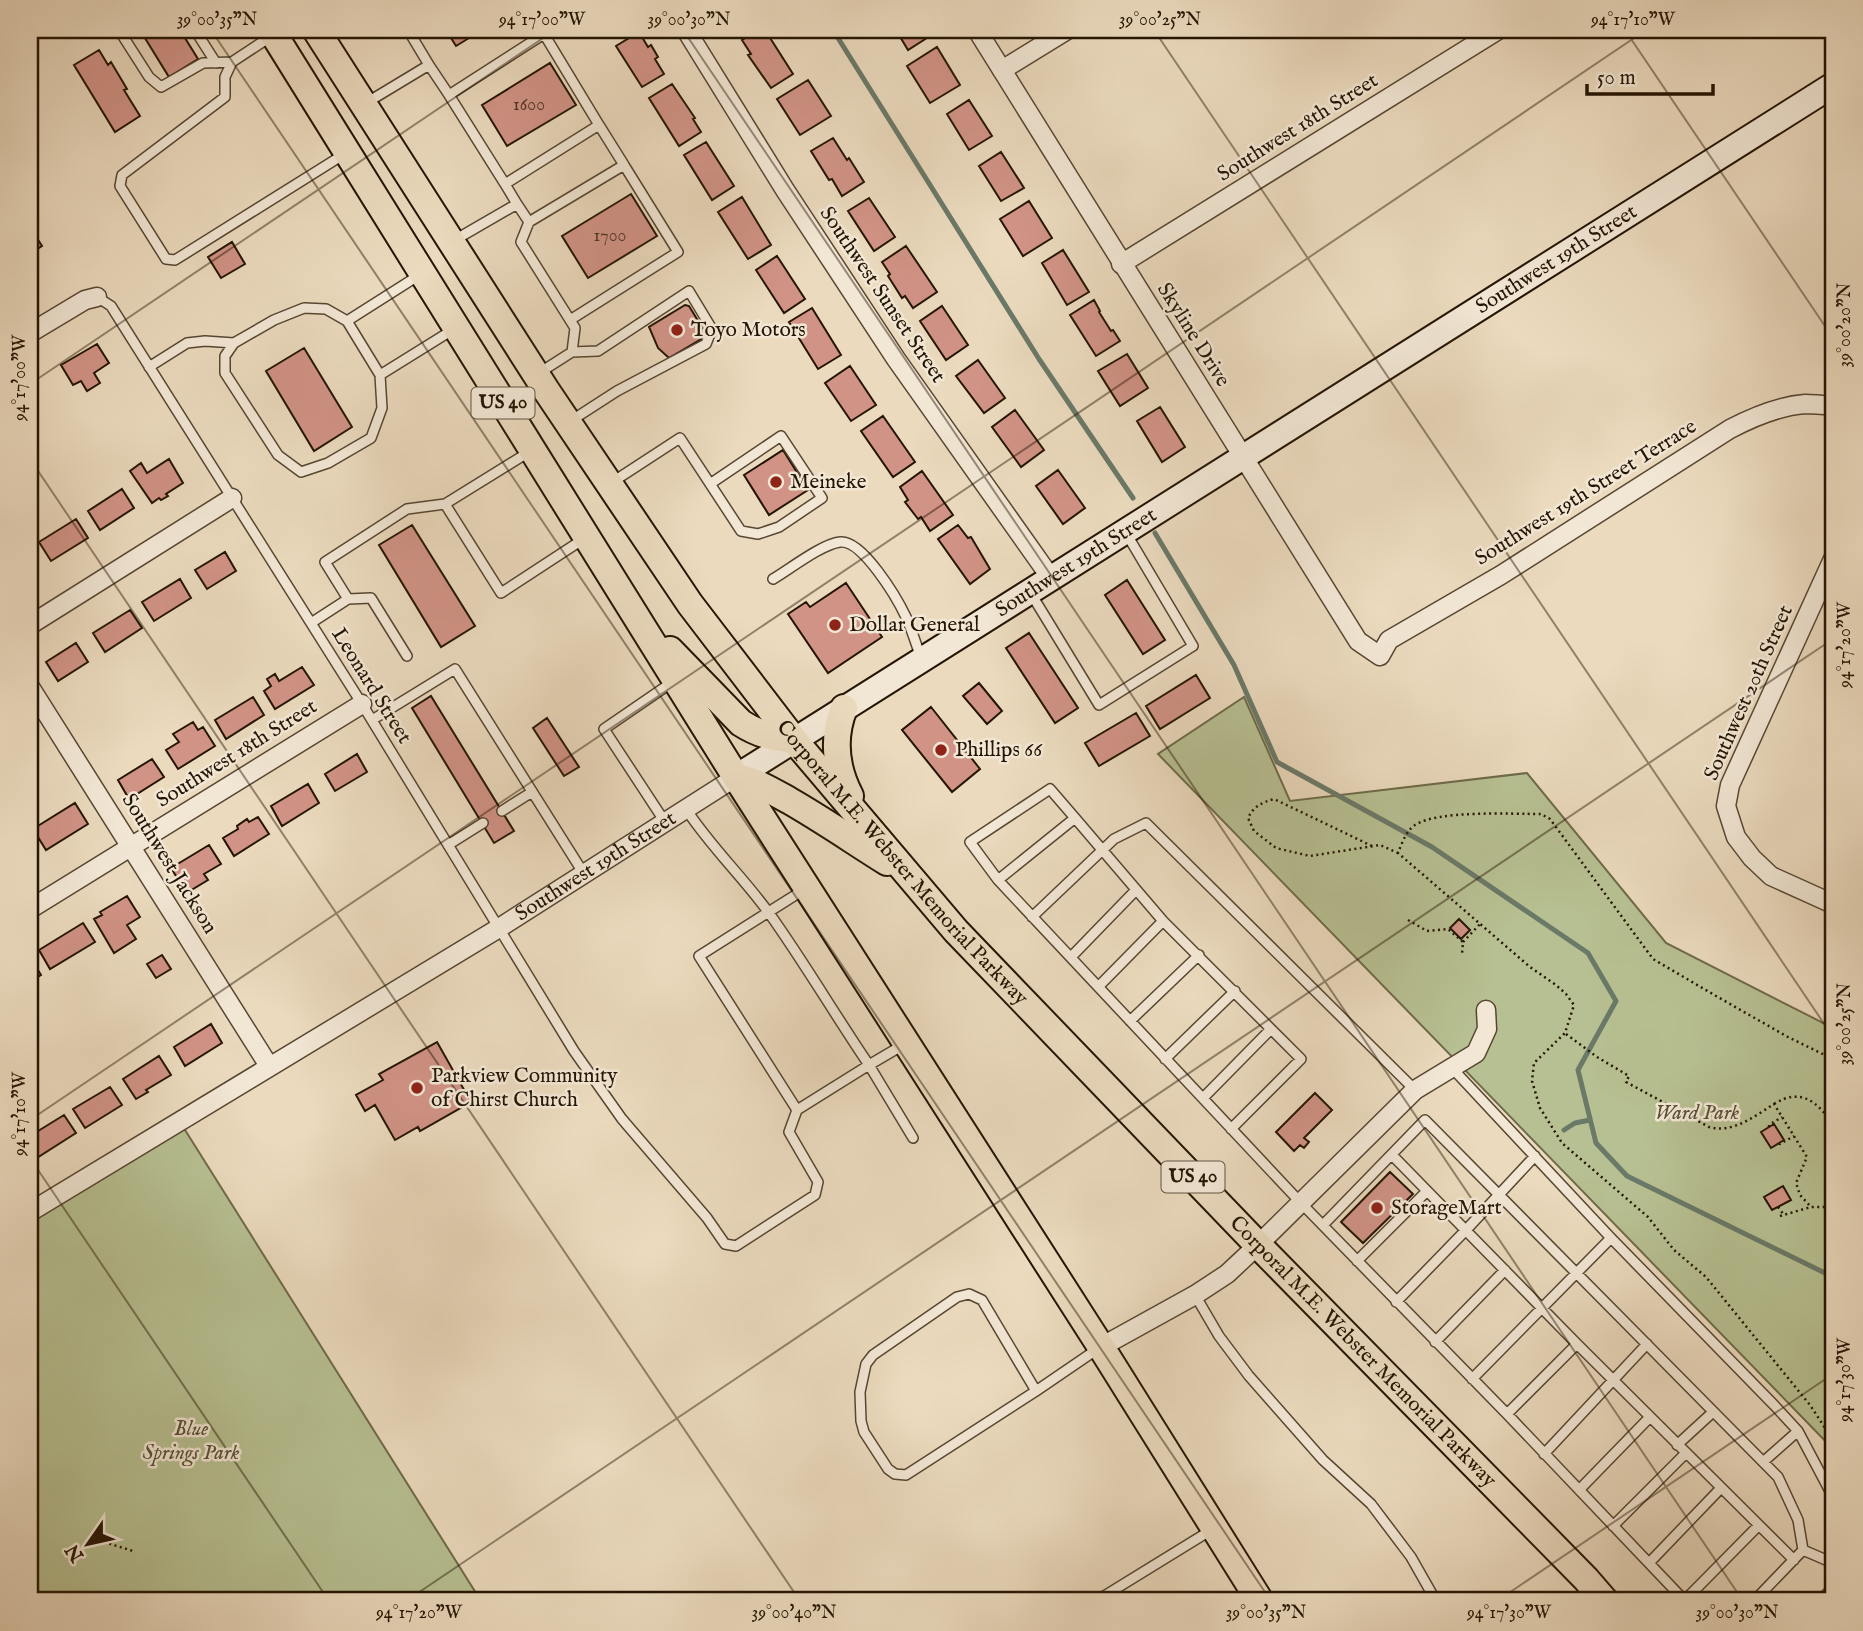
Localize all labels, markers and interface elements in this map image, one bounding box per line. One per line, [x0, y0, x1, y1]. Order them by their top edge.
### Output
text: 39°00'35"N [177, 9, 258, 32]
text: 94°17'00"W [498, 9, 586, 32]
text: 39°00'30"N [647, 9, 731, 32]
text: 39°00'25"N [1119, 9, 1202, 32]
text: 94°17'10"W [1590, 9, 1676, 32]
scale bar [1587, 52, 1713, 96]
text: 50 m [1597, 65, 1636, 92]
street label: Southwest 18th Street [1213, 68, 1383, 188]
house number: 1600 [513, 94, 545, 117]
street label: Southwest 19th Street [1471, 198, 1642, 320]
street label: Southwest Sunset Street [813, 202, 951, 388]
house number: 1700 [594, 225, 626, 248]
street label: Skyline Drive [1150, 278, 1236, 392]
text: 39°00'20"N [1834, 282, 1857, 367]
place label: Toyo Motors [691, 317, 806, 344]
marker: Toyo Motors [669, 322, 685, 338]
text: 94°17'00"W [9, 334, 32, 422]
road number: US 40 [472, 388, 534, 418]
street label: Southwest 19th Street Terrace [1470, 413, 1702, 572]
place label: Meineke [790, 469, 867, 496]
marker: Meineke [768, 474, 784, 490]
street label: Southwest 19th Street [990, 502, 1162, 623]
street label: Southwest 20th Street [1698, 601, 1800, 785]
text: 94°17'20"W [1834, 601, 1857, 689]
place label: Dollar General [849, 612, 980, 639]
marker: Dollar General [827, 617, 843, 633]
street label: Leonard Street [325, 623, 417, 749]
street label: Southwest 18th Street [152, 694, 322, 814]
street label: Corporal M.E. Webster Memorial Parkway [770, 715, 1034, 1012]
place label: Phillips 66 [955, 737, 1043, 764]
marker: Phillips 66 [933, 742, 949, 758]
street label: Southwest Jackson [115, 789, 223, 939]
street label: Southwest 19th Street [510, 805, 681, 928]
text: 39°00'25"N [1834, 982, 1857, 1065]
place label: Parkview Community of Chirst Church [431, 1063, 618, 1114]
text: 94°17'10"W [9, 1071, 32, 1157]
marker: Parkview Community of Chirst Church [409, 1080, 425, 1096]
park label: Ward Park [1655, 1100, 1740, 1127]
road number: US 40 [1162, 1162, 1224, 1192]
place label: StorageMart [1391, 1195, 1502, 1222]
marker: StorageMart [1369, 1200, 1385, 1216]
street label: Corporal M.E. Webster Memorial Parkway [1224, 1210, 1503, 1494]
text: 94°17'30"W [1834, 1337, 1857, 1423]
park label: Blue Springs Park [143, 1416, 240, 1467]
north arrow [52, 1508, 122, 1578]
text: N [61, 1538, 91, 1567]
text: 94°17'20"W [375, 1602, 463, 1625]
text: 39°00'40"N [751, 1602, 837, 1625]
text: 39°00'35"N [1226, 1602, 1307, 1625]
text: 94°17'30"W [1466, 1602, 1552, 1625]
text: 39°00'30"N [1695, 1602, 1779, 1625]

